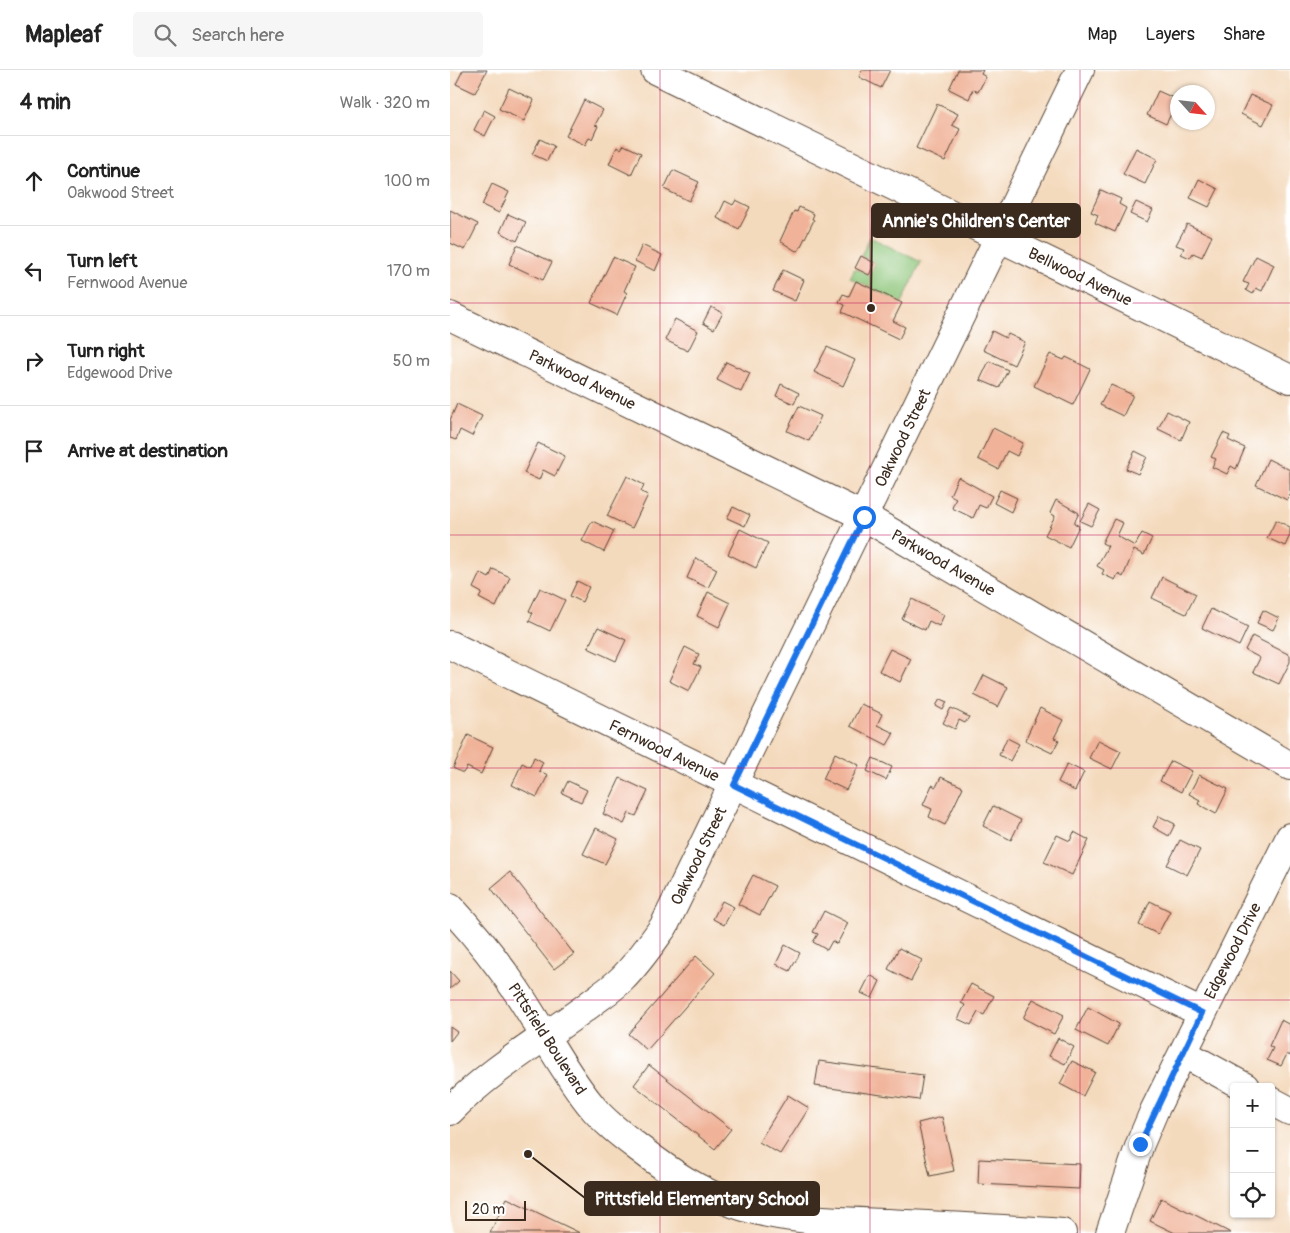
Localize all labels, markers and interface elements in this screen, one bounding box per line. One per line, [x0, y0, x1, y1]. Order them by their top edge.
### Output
search box [133, 12, 483, 57]
text: Mapleaf [25, 20, 103, 49]
icon: search [151, 21, 179, 49]
text: Search here [191, 23, 284, 47]
text: Map [1088, 23, 1117, 46]
text: Layers [1145, 23, 1195, 46]
text: Share [1223, 23, 1265, 46]
north arrow [1170, 85, 1215, 130]
text: 4 min [20, 89, 71, 116]
text: Walk · 320 m [340, 93, 430, 113]
text: Continue [67, 159, 140, 183]
icon: ahead [20, 167, 48, 195]
text: 100 m [384, 171, 430, 191]
text: Oakwood Street [67, 183, 174, 203]
callout: Annie's Children's Center [872, 204, 1080, 237]
text: Annie's Children's Center [882, 210, 1071, 233]
street label: Bellwood Avenue [1025, 243, 1135, 311]
text: Turn left [67, 249, 137, 273]
icon: left [20, 257, 48, 285]
text: 170 m [387, 261, 430, 281]
text: Fernwood Avenue [67, 273, 187, 293]
text: Turn right [67, 339, 145, 363]
street label: Parkwood Avenue [525, 345, 639, 415]
icon: right [20, 347, 48, 375]
text: 50 m [393, 351, 430, 371]
text: Edgewood Drive [67, 363, 172, 383]
street label: Oakwood Street [871, 385, 936, 490]
icon: arrive [20, 437, 48, 465]
text: Arrive at destination [67, 439, 228, 463]
route start [853, 506, 876, 529]
street label: Parkwood Avenue [888, 525, 999, 601]
street label: Fernwood Avenue [606, 716, 723, 786]
street label: Oakwood Street [667, 803, 732, 908]
street label: Edgewood Drive [1200, 899, 1266, 1003]
street label: Pittsfield Boulevard [503, 979, 591, 1099]
map controls [1230, 1083, 1275, 1218]
button: + [1230, 1083, 1275, 1128]
button: − [1230, 1128, 1275, 1173]
route end [1129, 1133, 1152, 1156]
button: locate [1230, 1173, 1275, 1218]
callout: Pittsfield Elementary School [585, 1182, 819, 1215]
text: Pittsfield Elementary School [595, 1188, 809, 1211]
scale bar [465, 1198, 526, 1221]
text: 20 m [472, 1201, 505, 1218]

